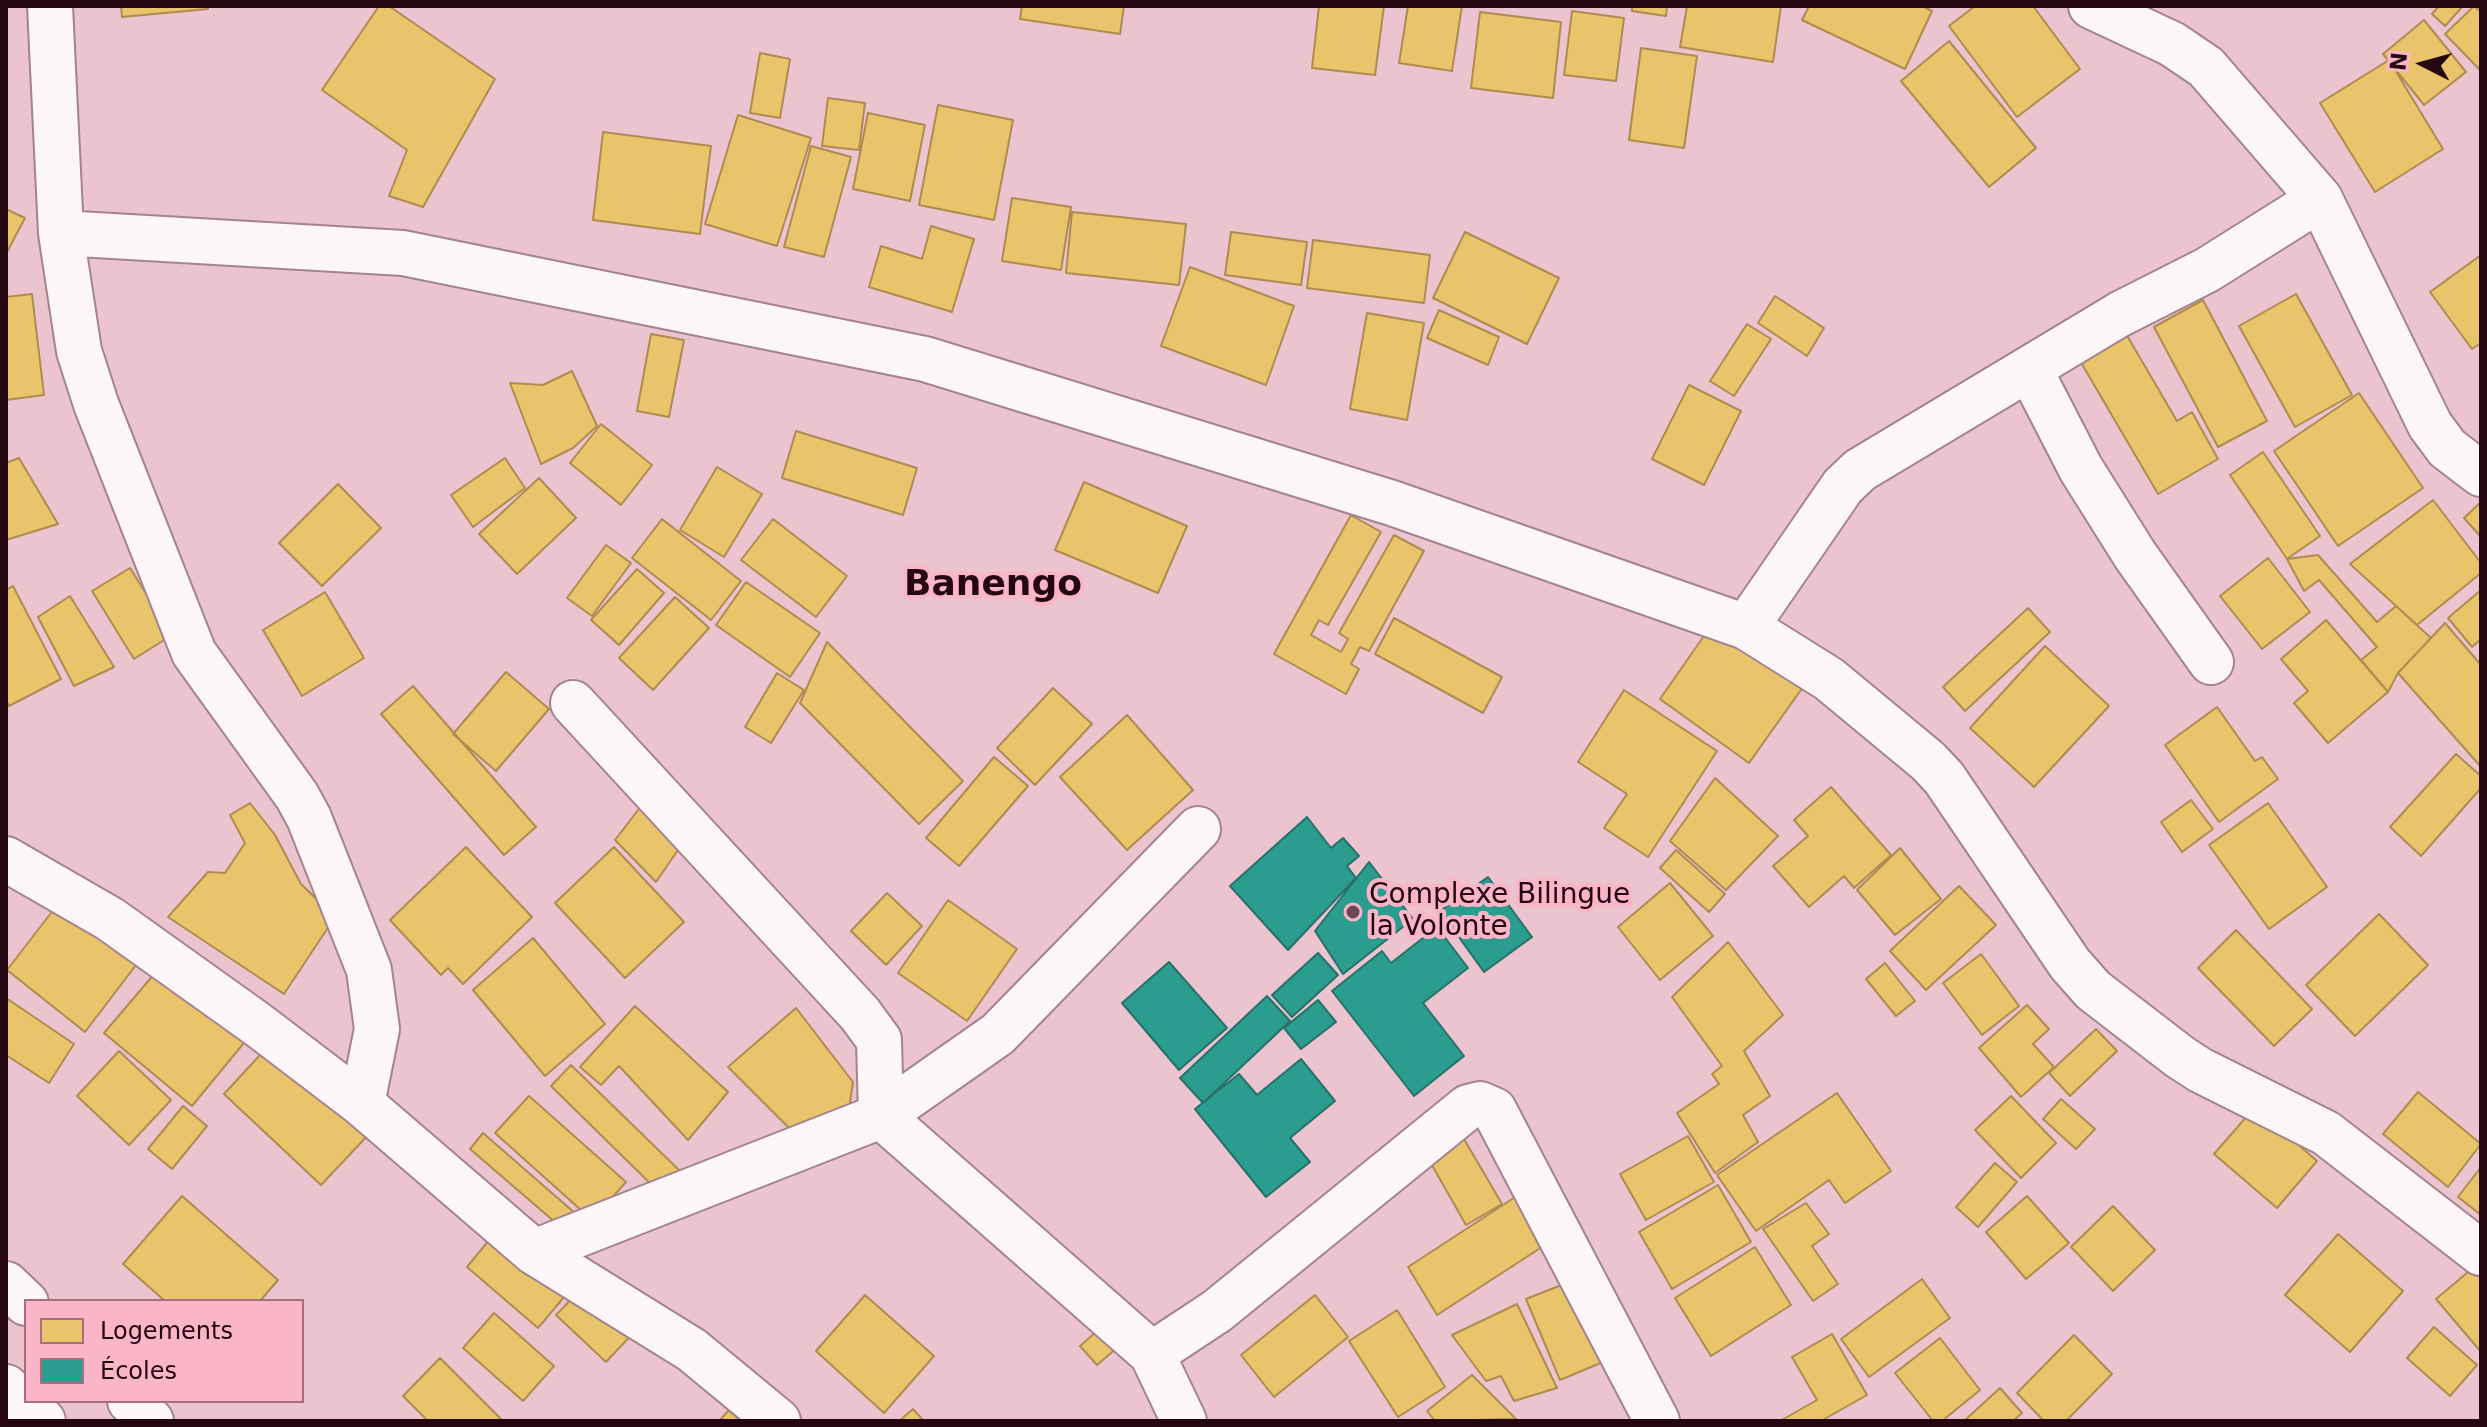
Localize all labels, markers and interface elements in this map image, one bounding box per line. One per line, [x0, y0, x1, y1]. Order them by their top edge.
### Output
north arrow [2383, 24, 2463, 104]
text: N [2385, 51, 2412, 72]
district label: Banengo [904, 564, 1082, 608]
place label: Complexe Bilingue la Volonte [1369, 879, 1630, 945]
marker: Complexe Bilingue la Volonte [1344, 903, 1362, 921]
legend [24, 1299, 304, 1403]
text: Logements [100, 1317, 233, 1345]
text: Écoles [100, 1357, 177, 1385]

